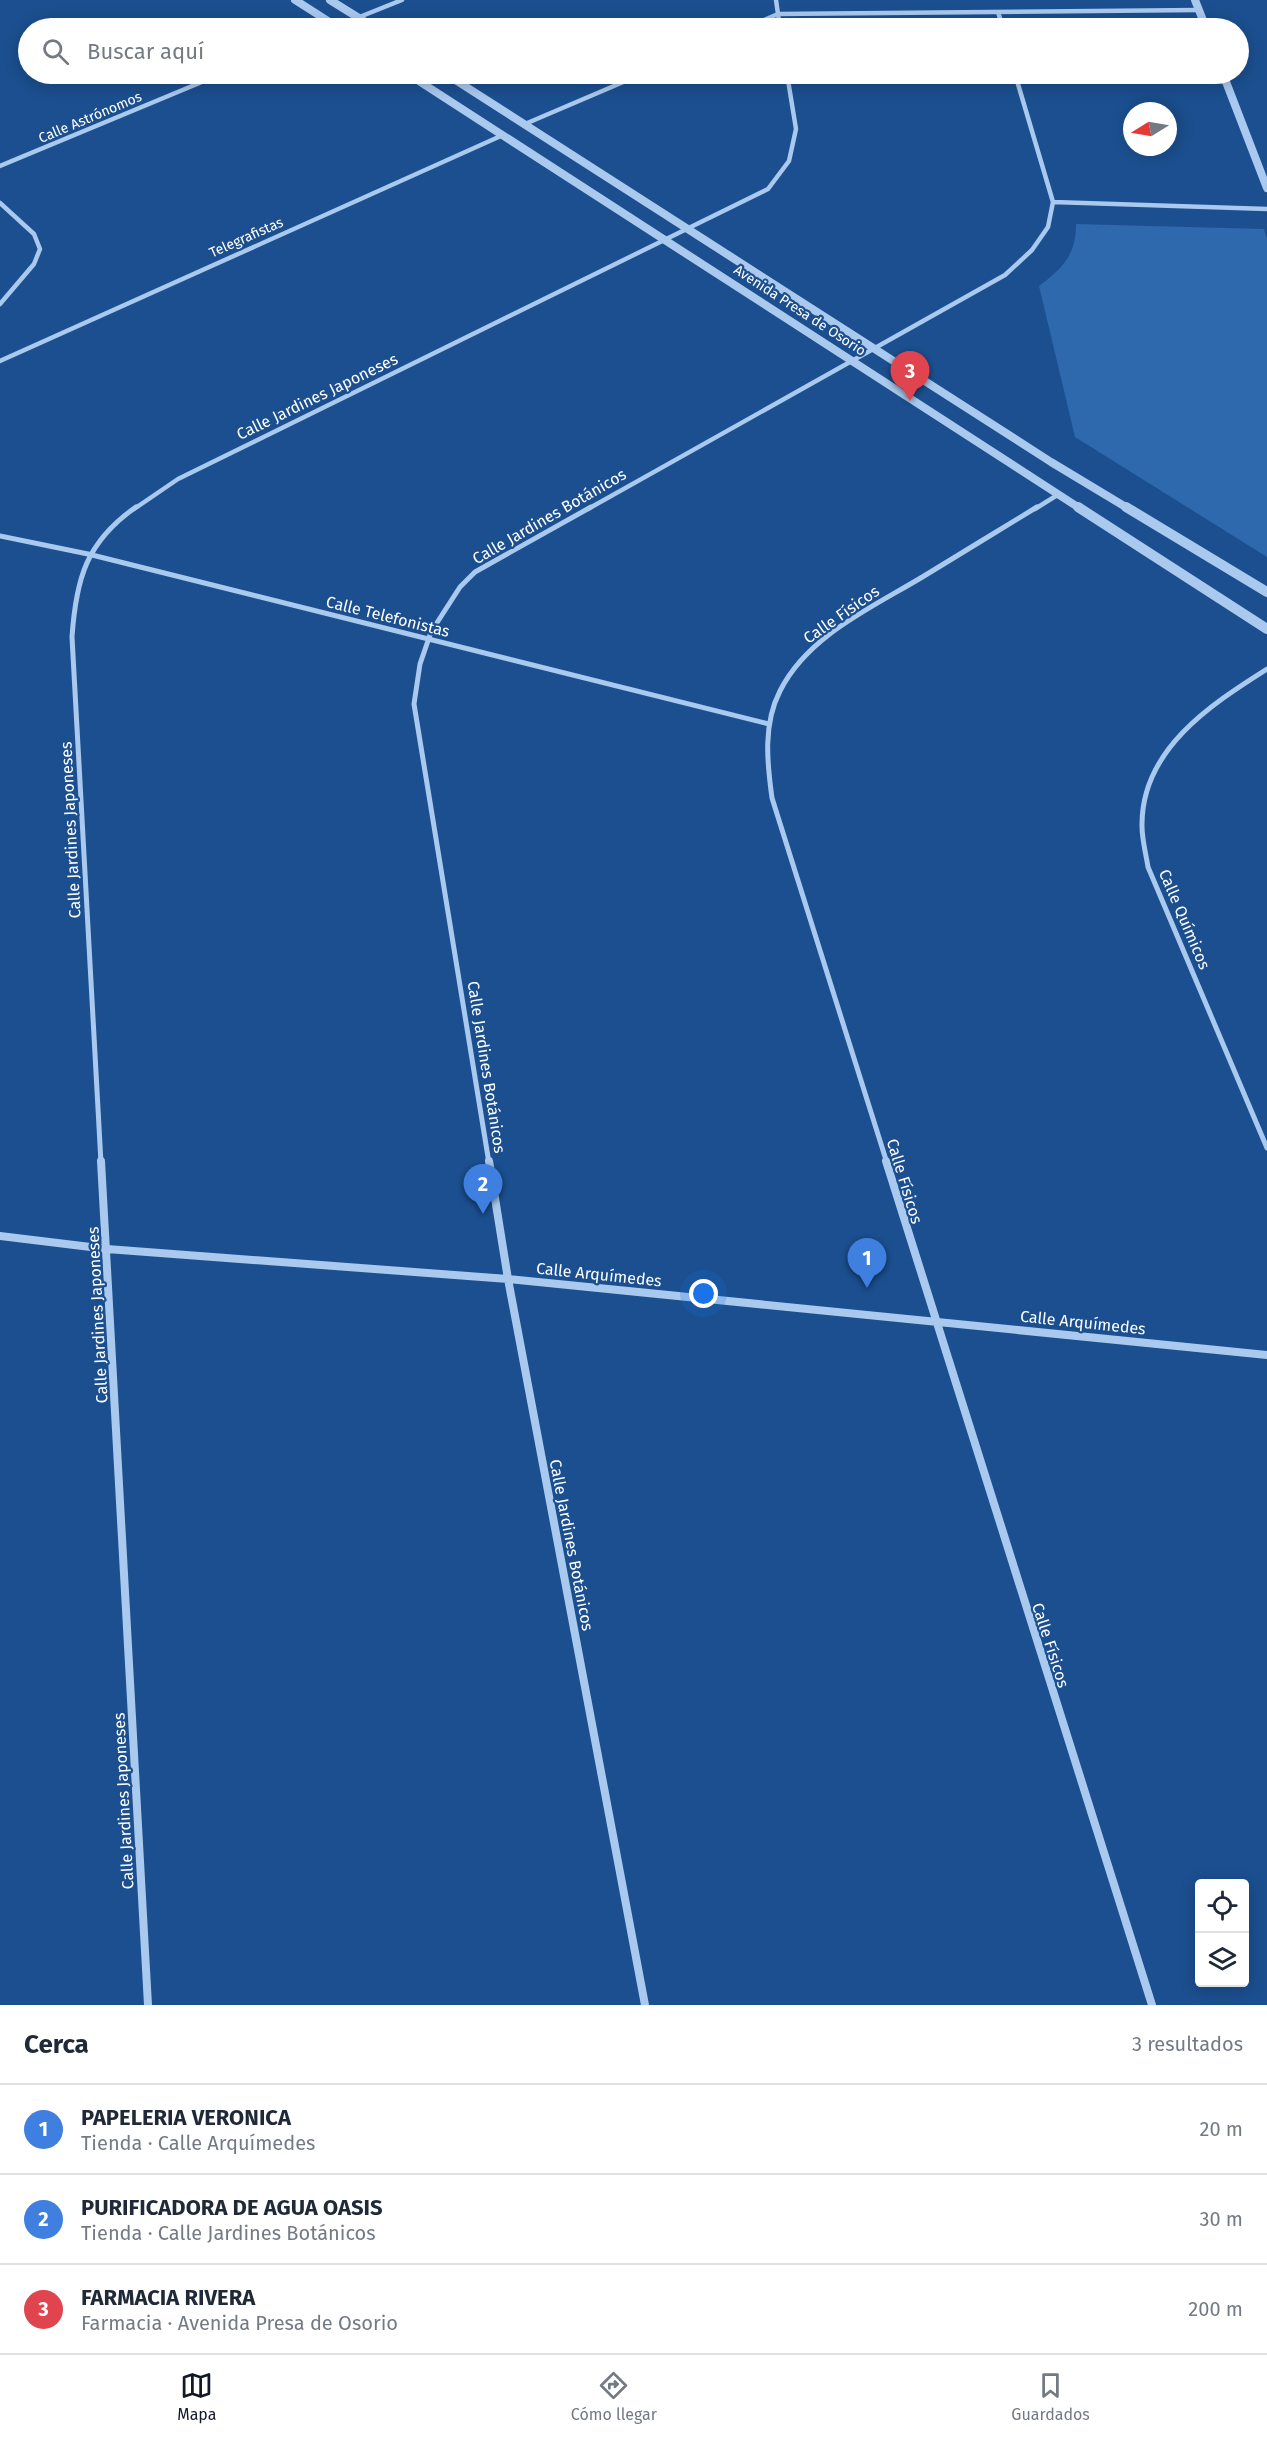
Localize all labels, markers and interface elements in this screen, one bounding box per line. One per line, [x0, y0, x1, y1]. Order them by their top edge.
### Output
search box [18, 18, 1249, 84]
icon: search [39, 35, 72, 68]
text: Buscar aquí [87, 38, 204, 65]
street label: Calle Astrónomos [36, 88, 145, 147]
north arrow [1123, 102, 1177, 156]
street label: Telegrafistas [207, 213, 286, 261]
street label: Avenida Presa de Osorio [730, 261, 869, 360]
street label: Calle Jardines Japoneses [234, 349, 401, 444]
pin: 3 [890, 352, 930, 401]
street label: Calle Jardines Botánicos [469, 465, 629, 568]
street label: Calle Físicos [800, 581, 883, 647]
street label: Calle Telefonistas [324, 592, 452, 641]
street label: Calle Jardines Japoneses [56, 741, 85, 919]
street label: Calle Químicos [1155, 866, 1214, 972]
street label: Calle Jardines Botánicos [463, 980, 510, 1155]
street label: Calle Físicos [883, 1136, 926, 1226]
pin: 2 [464, 1164, 502, 1214]
street label: Calle Jardines Japoneses [83, 1226, 112, 1404]
pin: 1 [848, 1238, 886, 1288]
street label: Calle Arquímedes [535, 1258, 663, 1291]
your location [689, 1279, 718, 1308]
street label: Calle Arquímedes [1019, 1306, 1147, 1339]
street label: Calle Jardines Botánicos [546, 1458, 597, 1632]
street label: Calle Físicos [1028, 1600, 1073, 1690]
street label: Calle Jardines Japoneses [109, 1712, 138, 1890]
map controls [1195, 1879, 1249, 1987]
button: locate [1195, 1879, 1249, 1933]
button: layers [1195, 1933, 1249, 1987]
text: Cerca [24, 2029, 89, 2060]
text: 3 resultados [1132, 2032, 1243, 2056]
text: PAPELERIA VERONICA [81, 2104, 291, 2131]
text: 1 [39, 2117, 48, 2141]
text: 20 m [1200, 2117, 1243, 2141]
text: Tienda · Calle Arquímedes [81, 2131, 315, 2155]
text: PURIFICADORA DE AGUA OASIS [81, 2194, 383, 2221]
text: 2 [38, 2207, 49, 2231]
text: 30 m [1199, 2207, 1243, 2231]
text: Tienda · Calle Jardines Botánicos [81, 2221, 376, 2245]
text: FARMACIA RIVERA [81, 2284, 255, 2311]
text: 3 [38, 2297, 49, 2321]
text: 200 m [1188, 2297, 1243, 2321]
text: Farmacia · Avenida Presa de Osorio [81, 2311, 398, 2335]
tab: Mapa [177, 2369, 216, 2424]
tab: Cómo llegar [571, 2369, 657, 2424]
tab: Guardados [1011, 2369, 1090, 2424]

